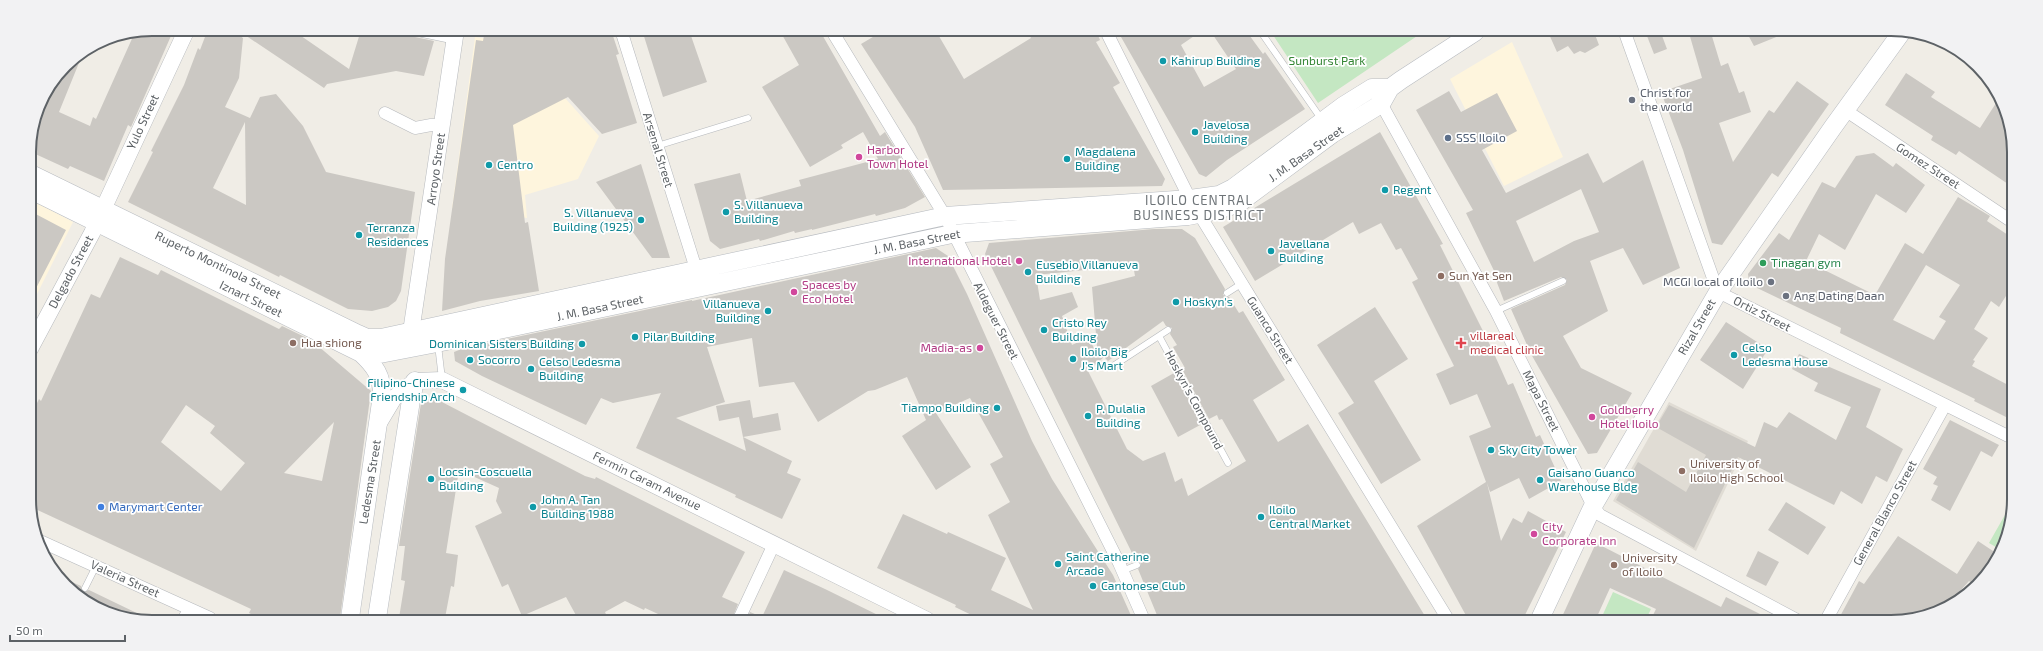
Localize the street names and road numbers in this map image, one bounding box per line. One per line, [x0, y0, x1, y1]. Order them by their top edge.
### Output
street label: Yulo Street [123, 91, 161, 151]
street label: Arsenal Street [641, 111, 677, 189]
street label: J. M. Basa Street [1265, 122, 1346, 184]
street label: Arroyo Street [423, 131, 447, 206]
street label: Gomez Street [1894, 139, 1964, 191]
street label: J. M. Basa Street [872, 226, 962, 256]
street label: Ruperto Montinola Street [153, 227, 284, 301]
street label: Delgado Street [45, 232, 95, 311]
street label: Iznart Street [218, 277, 286, 320]
street label: Aldeguer Street [971, 280, 1023, 362]
street label: J. M. Basa Street [555, 291, 645, 323]
street label: Guanco Street [1245, 293, 1297, 366]
street label: Ortiz Street [1731, 293, 1794, 334]
street label: Rizal Street [1674, 296, 1718, 357]
street label: Hoskyn's Compound [1163, 348, 1227, 451]
street label: Mapa Street [1521, 368, 1563, 434]
street label: Ledesma Street [355, 438, 383, 525]
street label: Fermin Caram Avenue [591, 448, 704, 512]
street label: General Blanco Street [1849, 457, 1919, 567]
street label: Valeria Street [89, 557, 162, 600]

